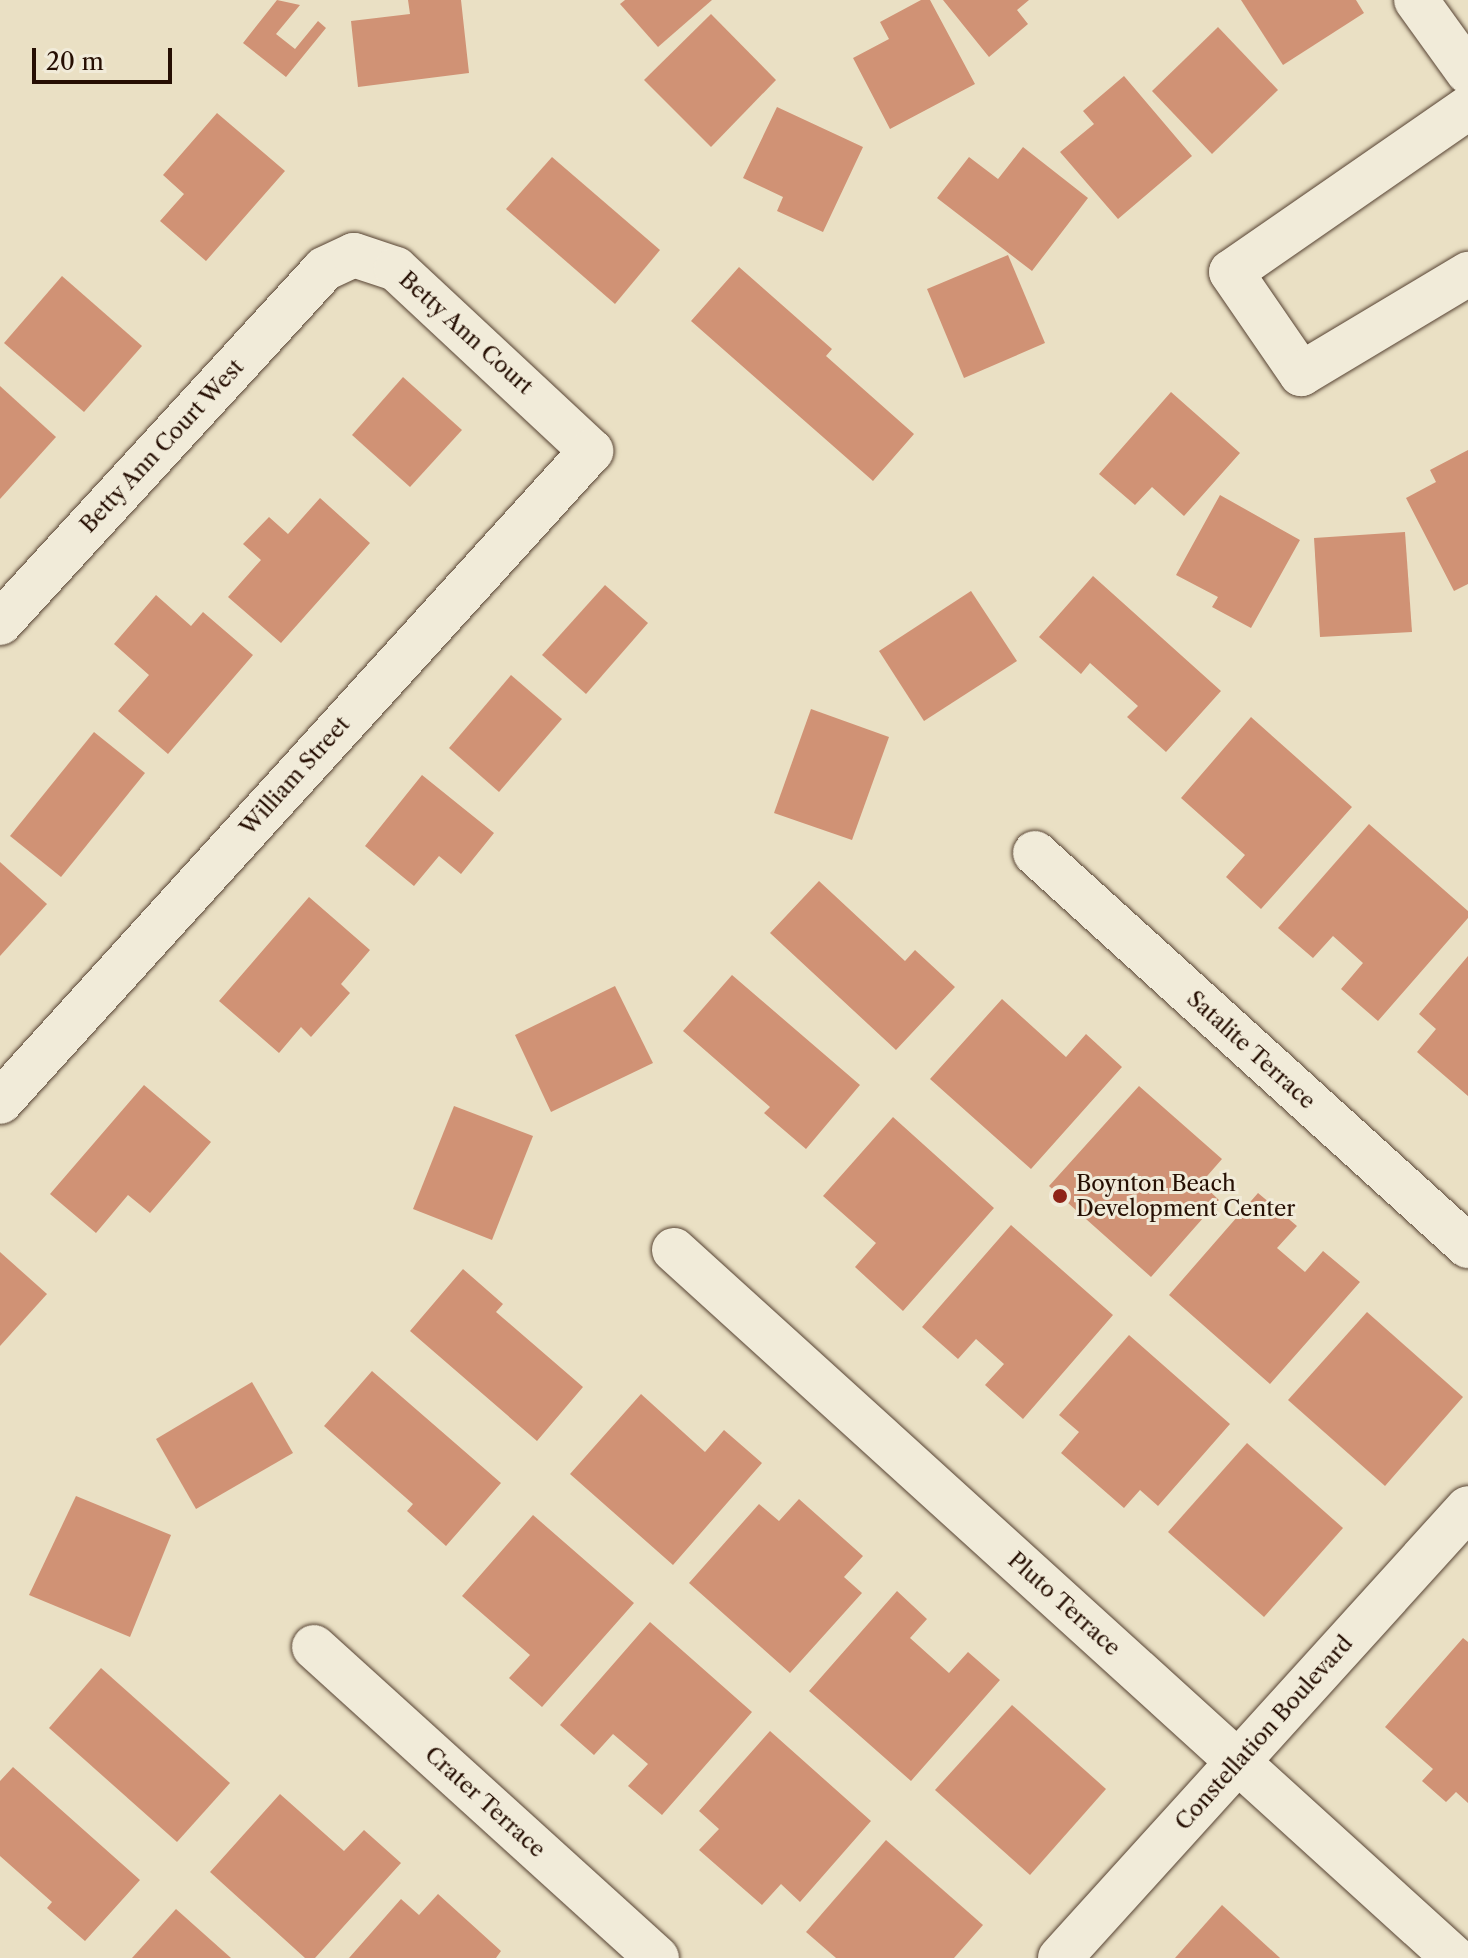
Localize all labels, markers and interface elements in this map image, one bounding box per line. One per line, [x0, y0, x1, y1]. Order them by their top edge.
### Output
scale bar [36, 32, 176, 82]
text: 20 m [46, 47, 104, 76]
street label: Betty Ann Court [393, 266, 539, 400]
street label: Betty Ann Court West [74, 353, 250, 539]
street label: William Street [235, 711, 355, 841]
street label: Satalite Terrace [1181, 985, 1321, 1115]
place label: Boynton Beach Development Center [1076, 1170, 1296, 1222]
marker: Boynton Beach Development Center [1051, 1187, 1069, 1205]
street label: Pluto Terrace [1002, 1547, 1126, 1661]
street label: Constellation Boulevard [1170, 1630, 1358, 1836]
street label: Crater Terrace [419, 1741, 551, 1863]

